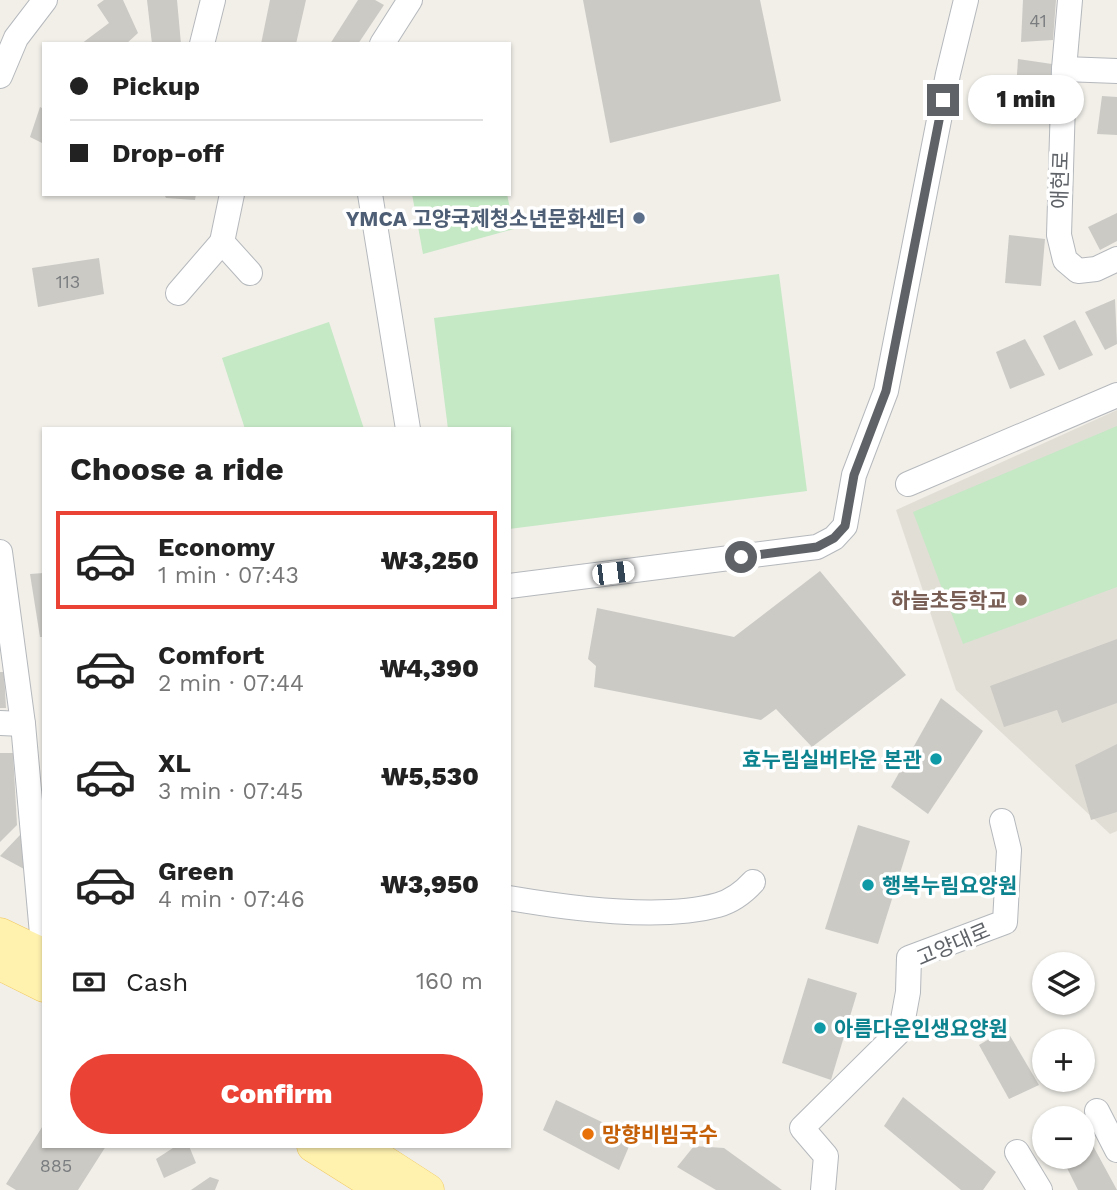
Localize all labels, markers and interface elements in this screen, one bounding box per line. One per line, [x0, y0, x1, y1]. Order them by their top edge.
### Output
house number: 41 [1029, 10, 1047, 31]
text: Pickup [112, 71, 200, 101]
callout: 1 min [968, 76, 1083, 124]
route end [927, 84, 959, 116]
text: 1 min [996, 86, 1056, 113]
text: Drop-off [112, 138, 224, 168]
street label: 애현로 [1046, 151, 1074, 209]
place label: YMCA 고양국제청소년문화센터 [346, 206, 625, 231]
marker: YMCA 고양국제청소년문화센터 [631, 210, 647, 226]
house number: 113 [56, 271, 80, 292]
text: Choose a ride [70, 450, 284, 488]
icon: car [74, 529, 137, 592]
text: Economy [158, 532, 275, 562]
route start [725, 541, 757, 573]
text: ₩3,250 [381, 545, 479, 575]
car [591, 560, 636, 586]
text: 1 min · 07:43 [158, 562, 299, 589]
place label: 하늘초등학교 [891, 588, 1007, 613]
marker: 하늘초등학교 [1013, 592, 1029, 608]
icon: car [74, 637, 137, 700]
text: Comfort [158, 640, 264, 670]
text: ₩4,390 [380, 653, 479, 683]
text: 2 min · 07:44 [158, 670, 304, 697]
icon: car [74, 745, 137, 808]
place label: 효누림실버타운 본관 [742, 747, 922, 772]
text: XL [158, 748, 191, 778]
marker: 효누림실버타운 본관 [928, 751, 944, 767]
text: ₩5,530 [381, 761, 479, 791]
text: 3 min · 07:45 [158, 778, 303, 805]
icon: car [74, 853, 137, 916]
text: Green [158, 856, 234, 886]
text: ₩3,950 [380, 869, 479, 899]
place label: 행복누림요양원 [882, 873, 1017, 898]
marker: 행복누림요양원 [860, 877, 876, 893]
text: 4 min · 07:46 [158, 886, 305, 913]
street label: 고양대로 [913, 917, 993, 971]
map controls [1032, 952, 1095, 1169]
button: layers [1032, 952, 1095, 1015]
icon: cash [70, 963, 108, 1001]
text: Cash [126, 967, 188, 997]
text: 160 m [416, 968, 483, 995]
place label: 아름다운인생요양원 [834, 1016, 1008, 1041]
marker: 아름다운인생요양원 [812, 1020, 828, 1036]
button: + [1032, 1029, 1095, 1092]
button: Confirm [70, 1054, 483, 1134]
button: − [1032, 1106, 1095, 1169]
place label: 망향비빔국수 [602, 1122, 718, 1147]
marker: 망향비빔국수 [580, 1126, 596, 1142]
house number: 885 [40, 1155, 72, 1176]

